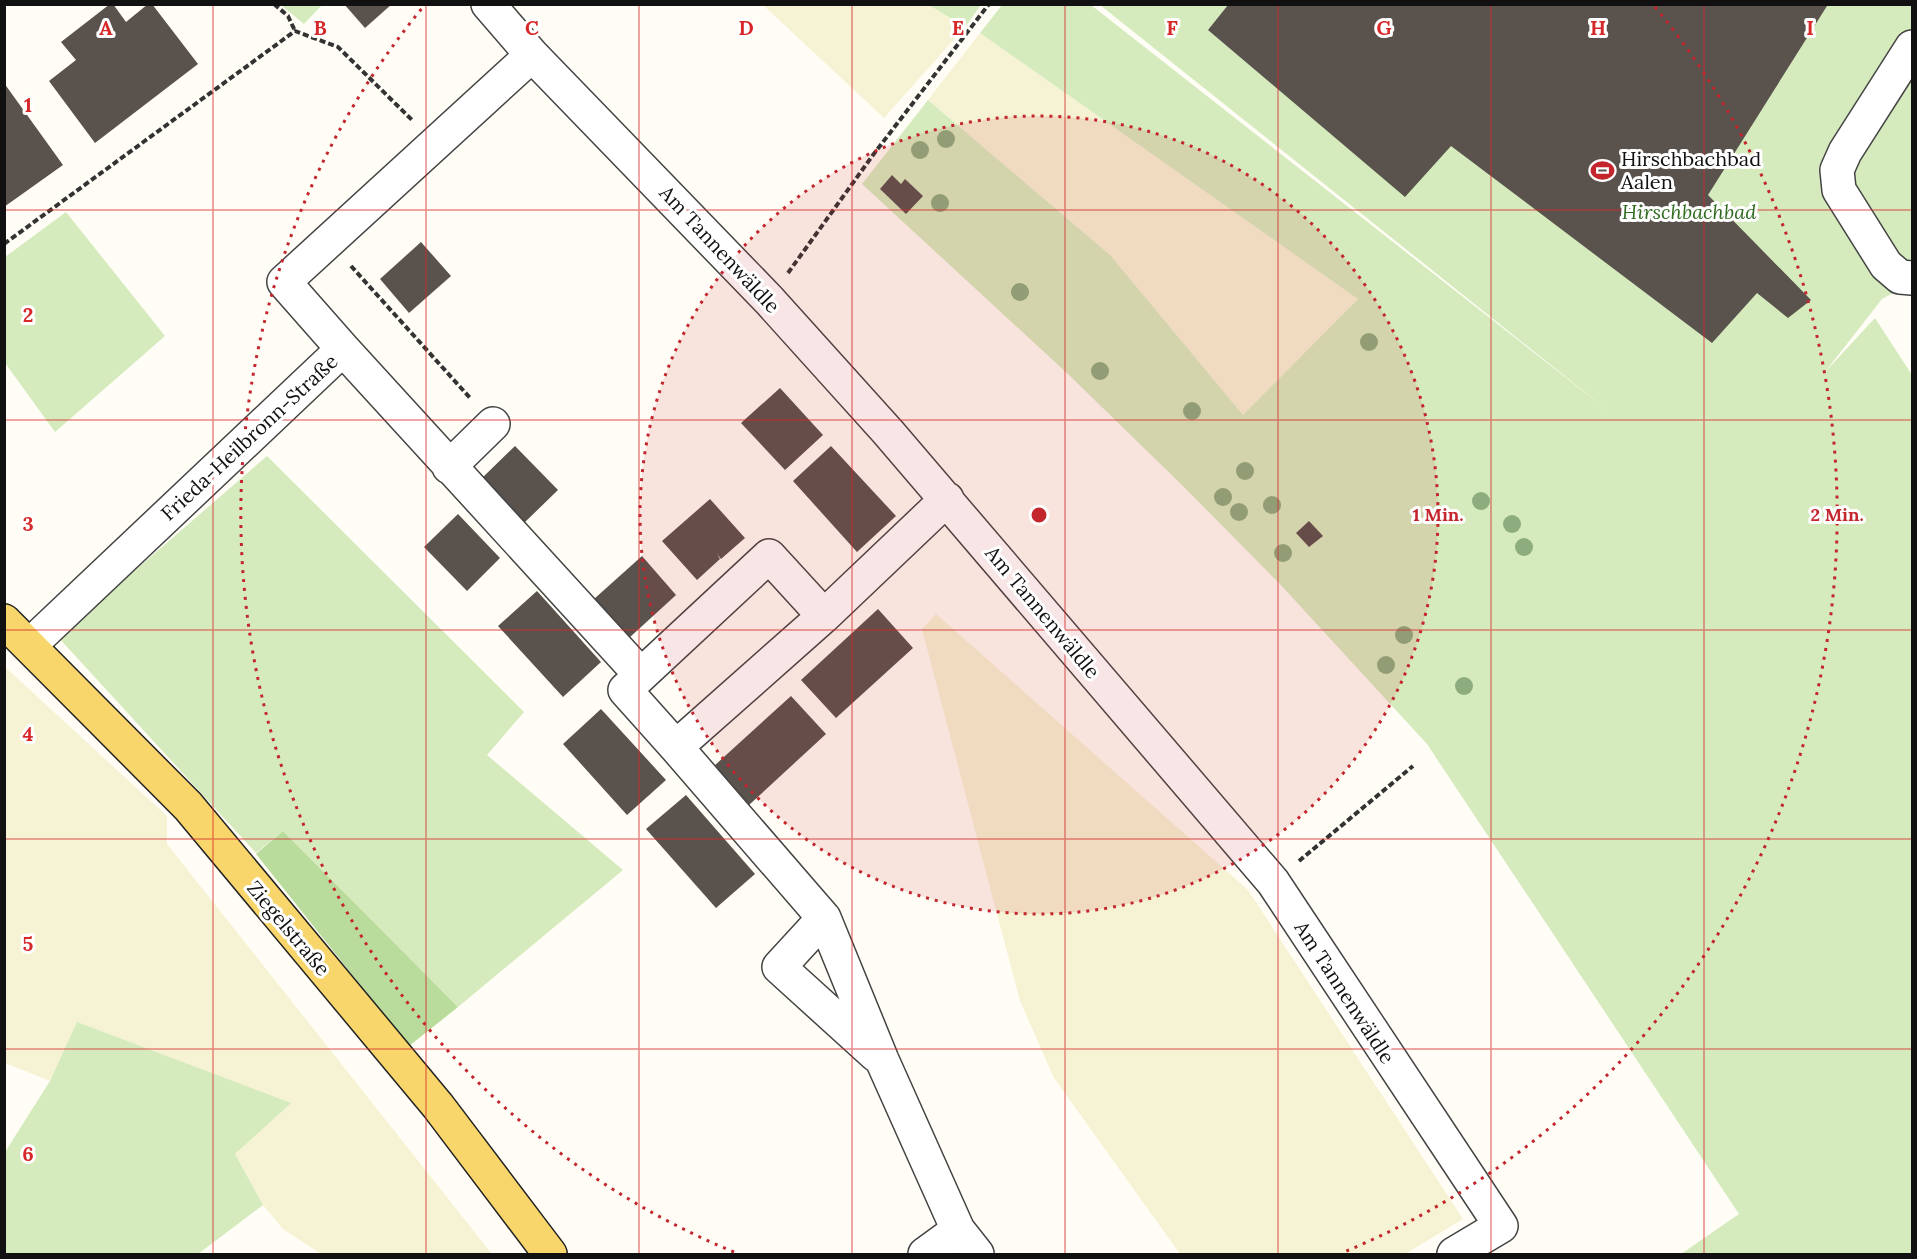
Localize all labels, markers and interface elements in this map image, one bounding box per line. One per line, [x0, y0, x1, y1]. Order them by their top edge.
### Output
text: A [99, 15, 113, 40]
text: B [313, 15, 327, 40]
text: C [525, 15, 539, 40]
text: D [738, 15, 754, 40]
text: E [952, 15, 964, 40]
text: F [1166, 15, 1178, 40]
text: G [1376, 15, 1392, 40]
text: H [1590, 15, 1606, 40]
text: I [1806, 15, 1814, 40]
text: 1 [24, 92, 32, 117]
place label: Hirschbachbad Aalen [1620, 146, 1761, 194]
sports icon: Hirschbachbad Aalen [1590, 157, 1616, 183]
street label: Am Tannenwäldle [654, 179, 786, 318]
park label: Hirschbachbad [1622, 199, 1757, 224]
text: 2 [23, 302, 33, 327]
street label: Frieda-Heilbronn-Straße [155, 348, 343, 525]
text: 1 Min. [1413, 503, 1463, 526]
text: 2 Min. [1810, 503, 1864, 526]
centre of rings [1029, 505, 1049, 525]
text: 3 [22, 511, 34, 536]
street label: Am Tannenwäldle [980, 540, 1106, 683]
text: 4 [23, 721, 34, 746]
street label: Ziegelstraße [242, 875, 336, 981]
street label: Am Tannenwäldle [1289, 915, 1401, 1068]
text: 5 [23, 931, 34, 956]
text: 6 [22, 1141, 34, 1166]

